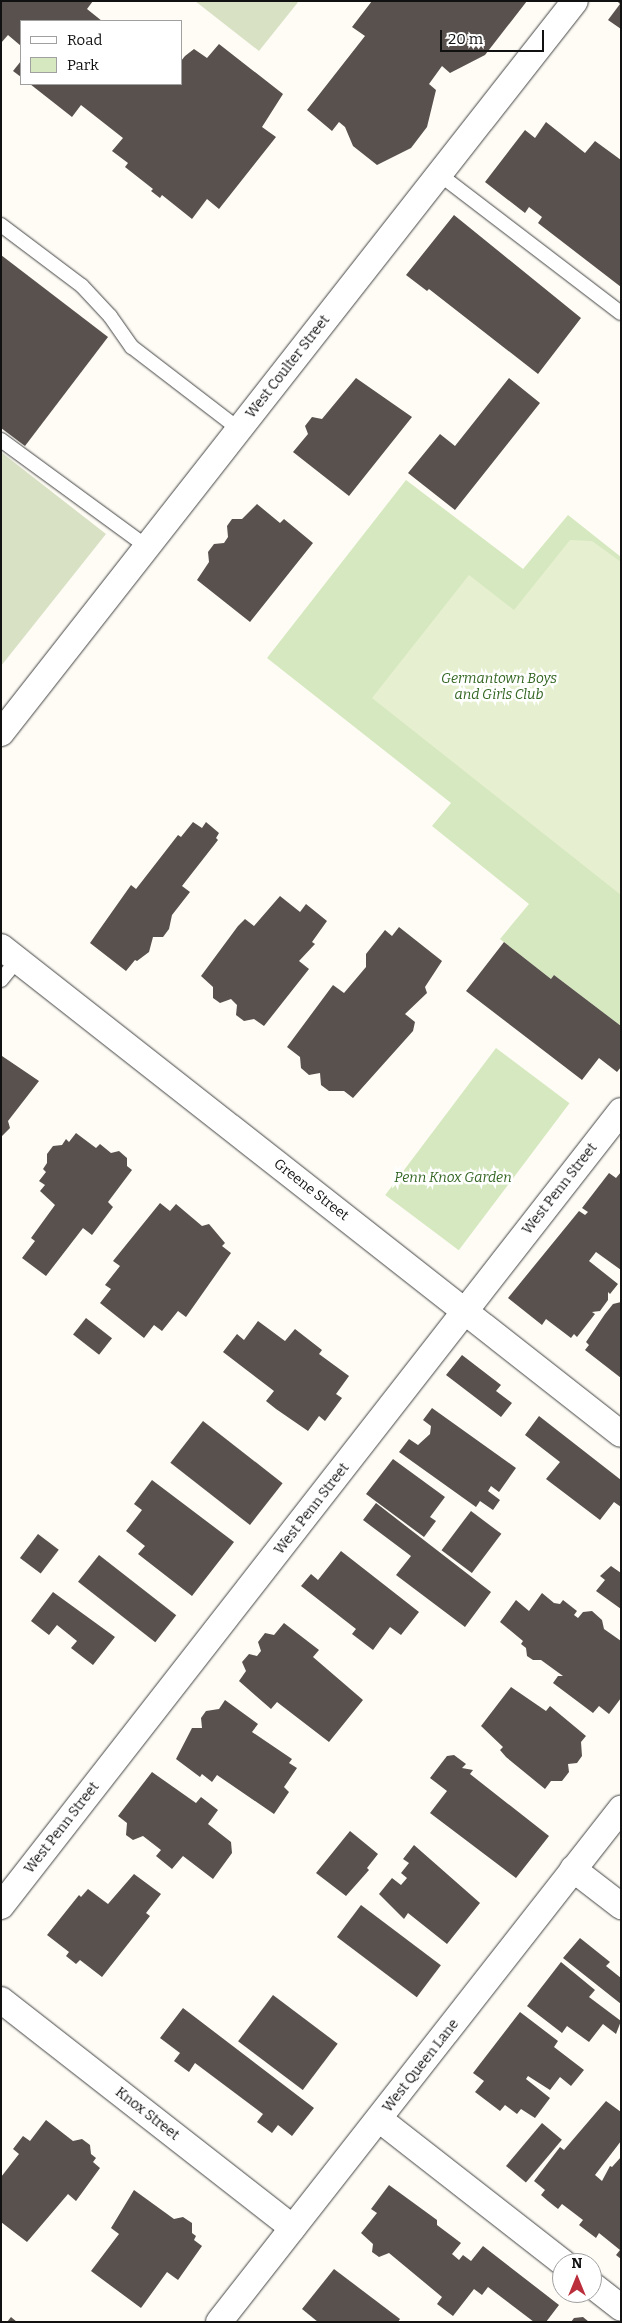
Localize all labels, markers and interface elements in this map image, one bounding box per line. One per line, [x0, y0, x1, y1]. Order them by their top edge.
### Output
legend [20, 20, 182, 85]
scale bar [442, 20, 546, 52]
text: 20 m [448, 30, 483, 48]
text: Road [67, 31, 102, 49]
text: Park [67, 56, 99, 74]
street label: West Coulter Street [243, 312, 333, 422]
park label: Germantown Boys and Girls Club [441, 671, 557, 704]
street label: West Penn Street [519, 1140, 601, 1238]
street label: Greene Street [270, 1156, 352, 1224]
park label: Penn Knox Garden [394, 1170, 512, 1186]
street label: West Penn Street [271, 1460, 353, 1558]
street label: West Penn Street [21, 1779, 103, 1877]
street label: West Queen Lane [379, 2016, 463, 2116]
street label: Knox Street [112, 2084, 182, 2144]
north arrow [552, 2253, 602, 2303]
text: N [572, 2255, 582, 2272]

